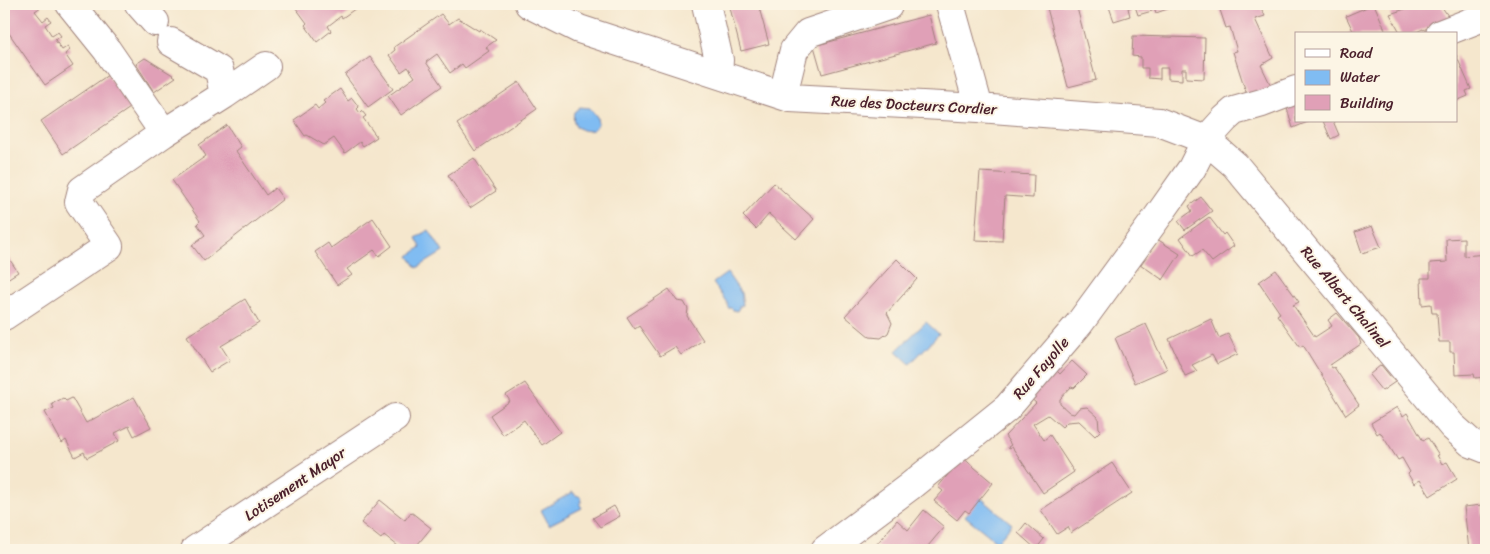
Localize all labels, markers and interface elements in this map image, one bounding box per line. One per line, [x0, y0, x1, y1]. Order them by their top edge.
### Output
legend [1295, 32, 1458, 122]
text: Road [1340, 40, 1373, 66]
text: Water [1340, 64, 1380, 90]
street label: Rue des Docteurs Cordier [831, 88, 998, 122]
text: Building [1340, 90, 1394, 116]
street label: Rue Albert Chalinel [1294, 240, 1396, 355]
street label: Rue Fayolle [1006, 331, 1076, 405]
street label: Lotisement Mayor [239, 440, 352, 528]

